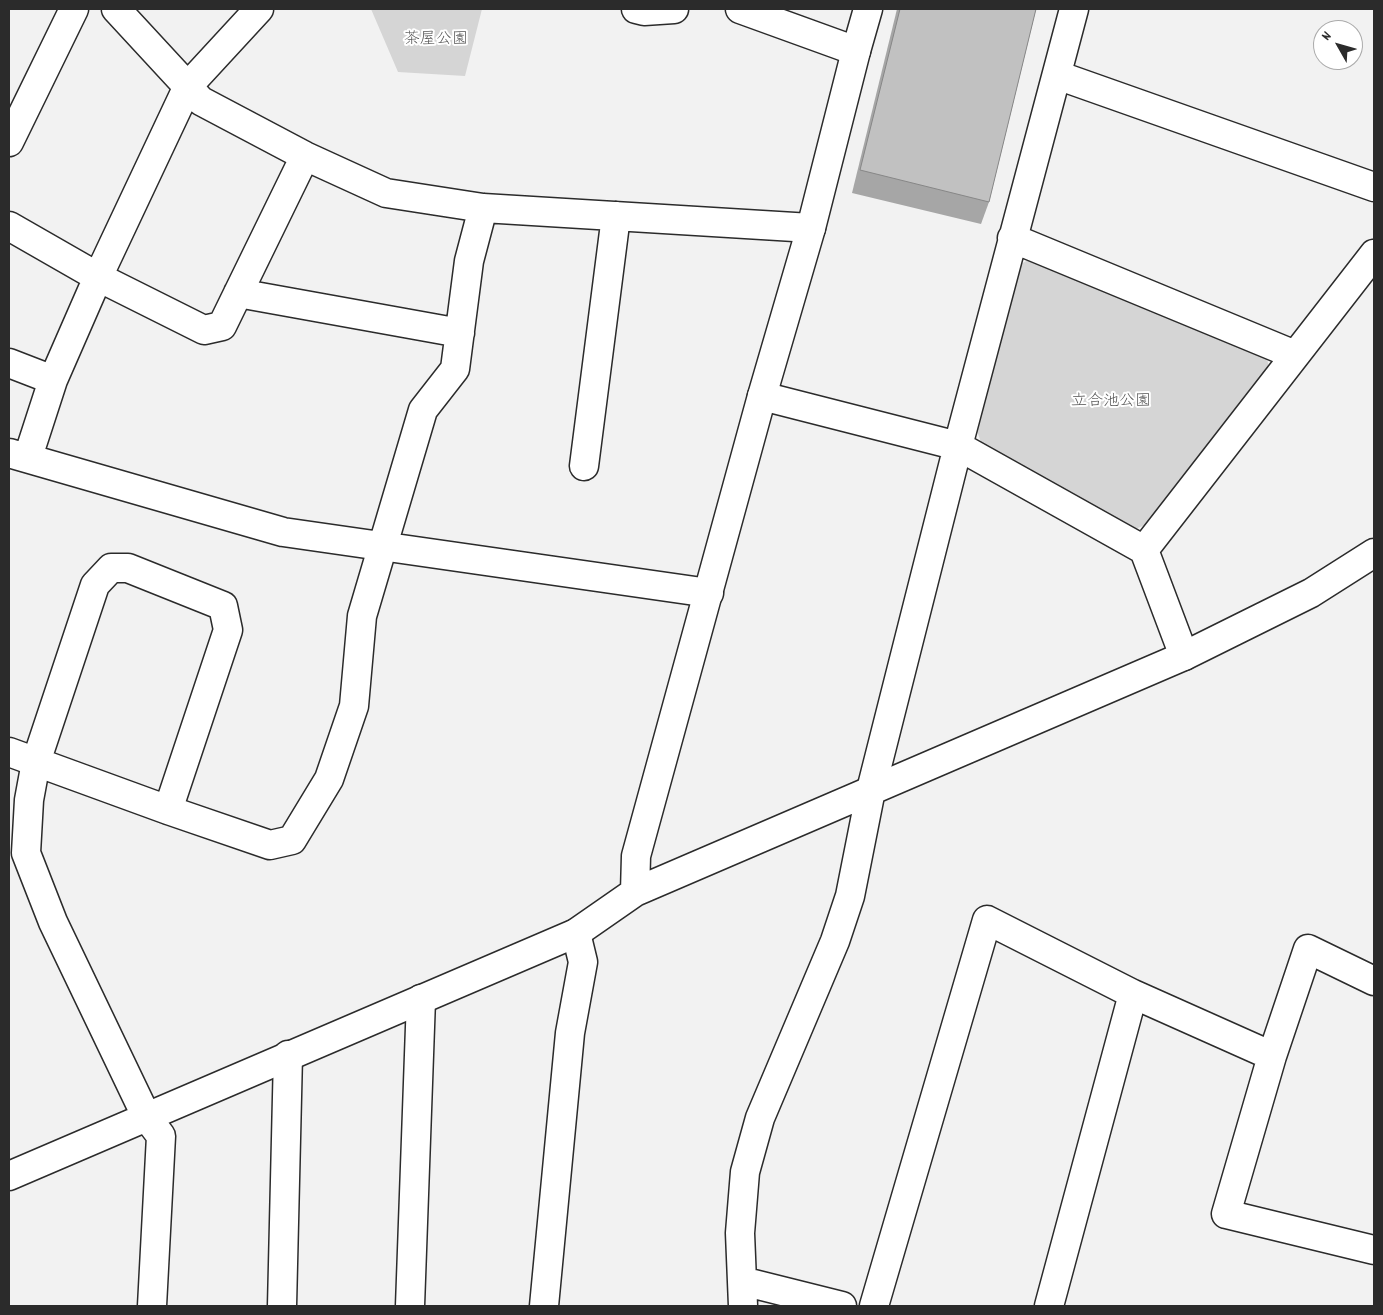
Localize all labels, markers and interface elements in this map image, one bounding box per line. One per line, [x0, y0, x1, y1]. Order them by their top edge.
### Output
north arrow [1313, 20, 1363, 70]
text: N [1317, 28, 1337, 45]
park label: 茶屋公園 [404, 31, 468, 51]
park label: 立合池公園 [1071, 393, 1151, 413]

